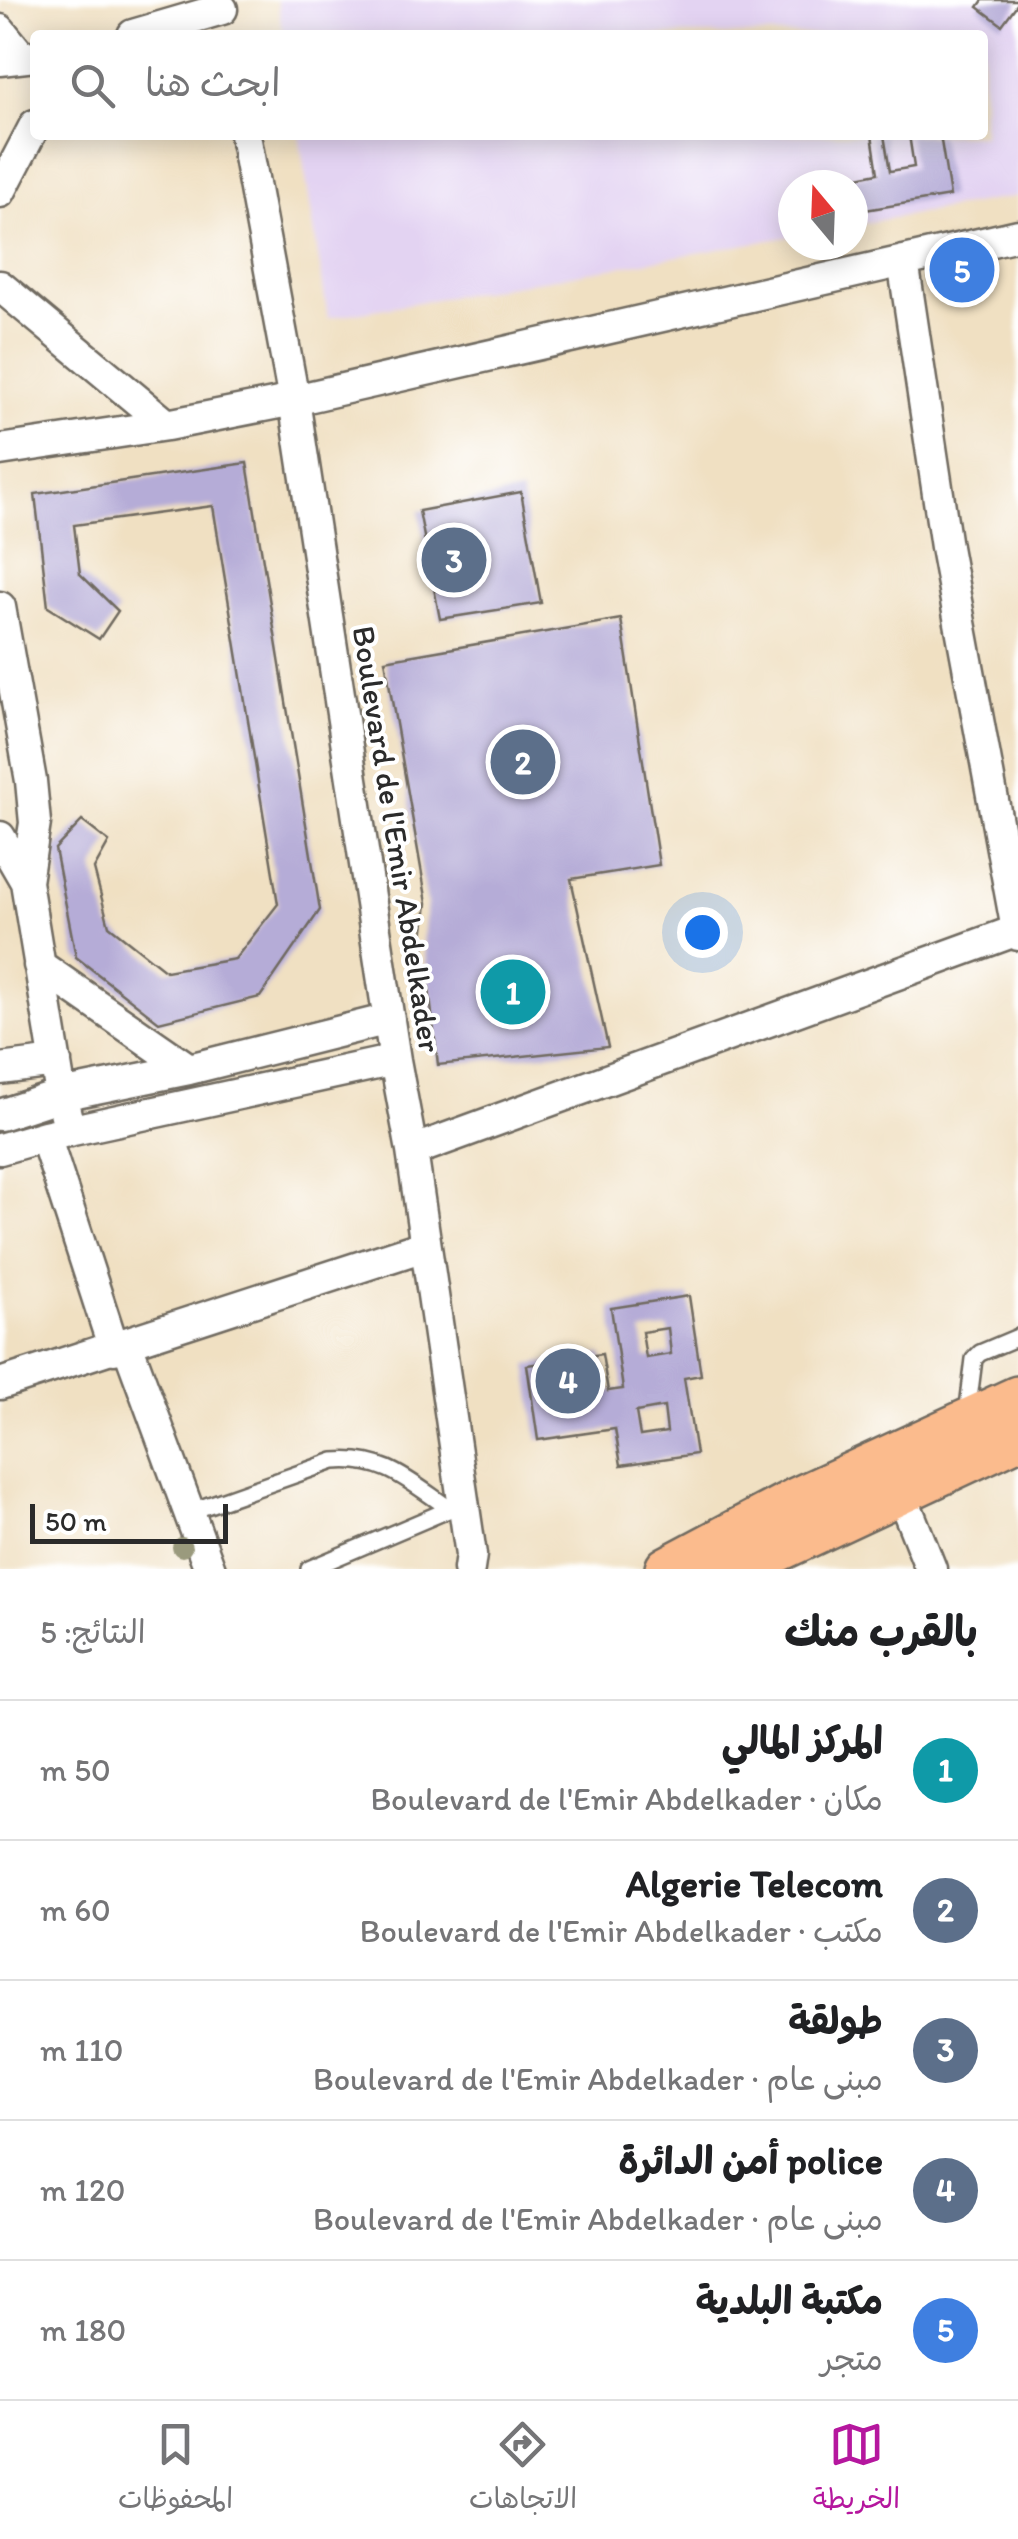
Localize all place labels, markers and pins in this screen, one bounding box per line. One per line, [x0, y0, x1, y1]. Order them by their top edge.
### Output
pin: 5 [930, 232, 994, 308]
pin: 3 [422, 522, 486, 598]
pin: 2 [490, 724, 556, 800]
pin: 1 [480, 954, 546, 1030]
pin: 4 [536, 1344, 600, 1418]

